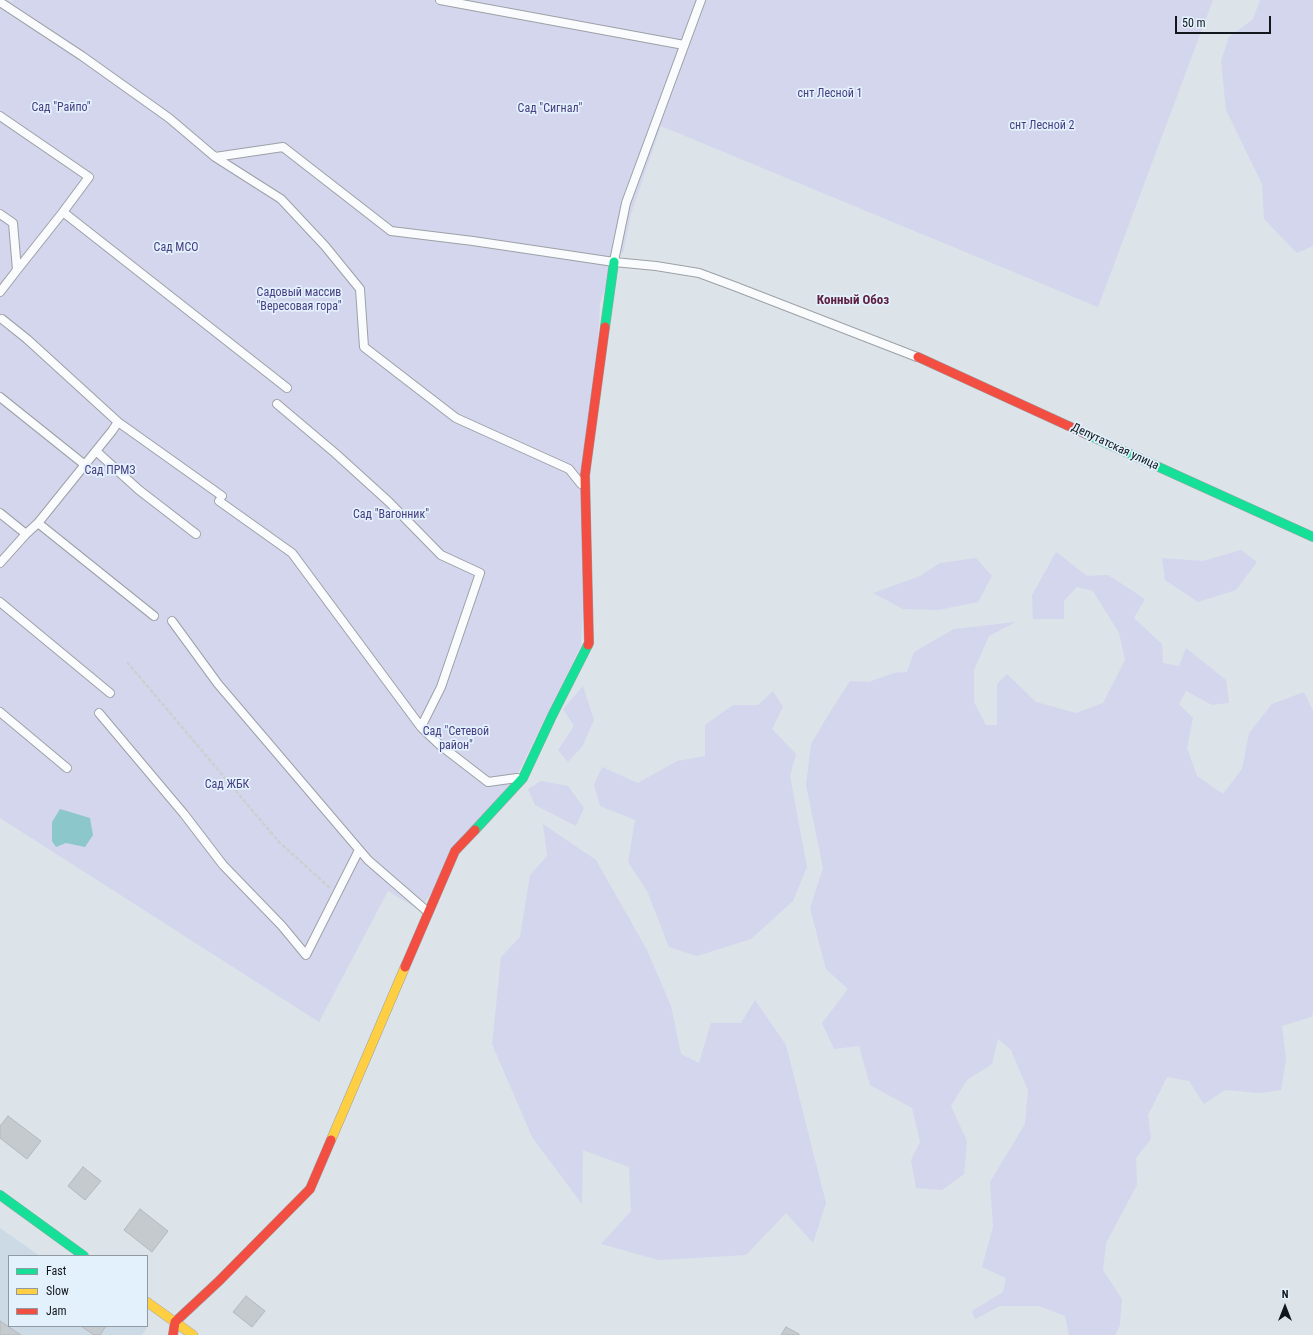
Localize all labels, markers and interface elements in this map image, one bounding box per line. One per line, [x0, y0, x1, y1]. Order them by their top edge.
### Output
scale bar [1177, 8, 1273, 34]
text: 50 m [1182, 16, 1206, 30]
park label: снт Лесной 1 [798, 87, 862, 101]
park label: Сад "Райпо" [31, 101, 91, 115]
park label: Сад "Сигнал" [518, 102, 582, 116]
park label: снт Лесной 2 [1010, 119, 1074, 133]
park label: Сад МСО [154, 241, 198, 255]
park label: Садовый массив "Вересовая гора" [257, 286, 341, 314]
district label: Конный Обоз [817, 293, 889, 309]
street label: Депутатская улица [1069, 420, 1161, 474]
park label: Сад ПРМЗ [84, 464, 136, 478]
park label: Сад "Вагонник" [353, 508, 429, 522]
park label: Сад "Сетевой район" [423, 725, 489, 753]
park label: Сад ЖБК [205, 778, 249, 792]
legend [8, 1255, 148, 1327]
text: Fast [46, 1264, 66, 1278]
text: Slow [46, 1284, 69, 1298]
north arrow [1265, 1287, 1305, 1327]
text: N [1282, 1288, 1288, 1301]
text: Jam [46, 1304, 67, 1318]

